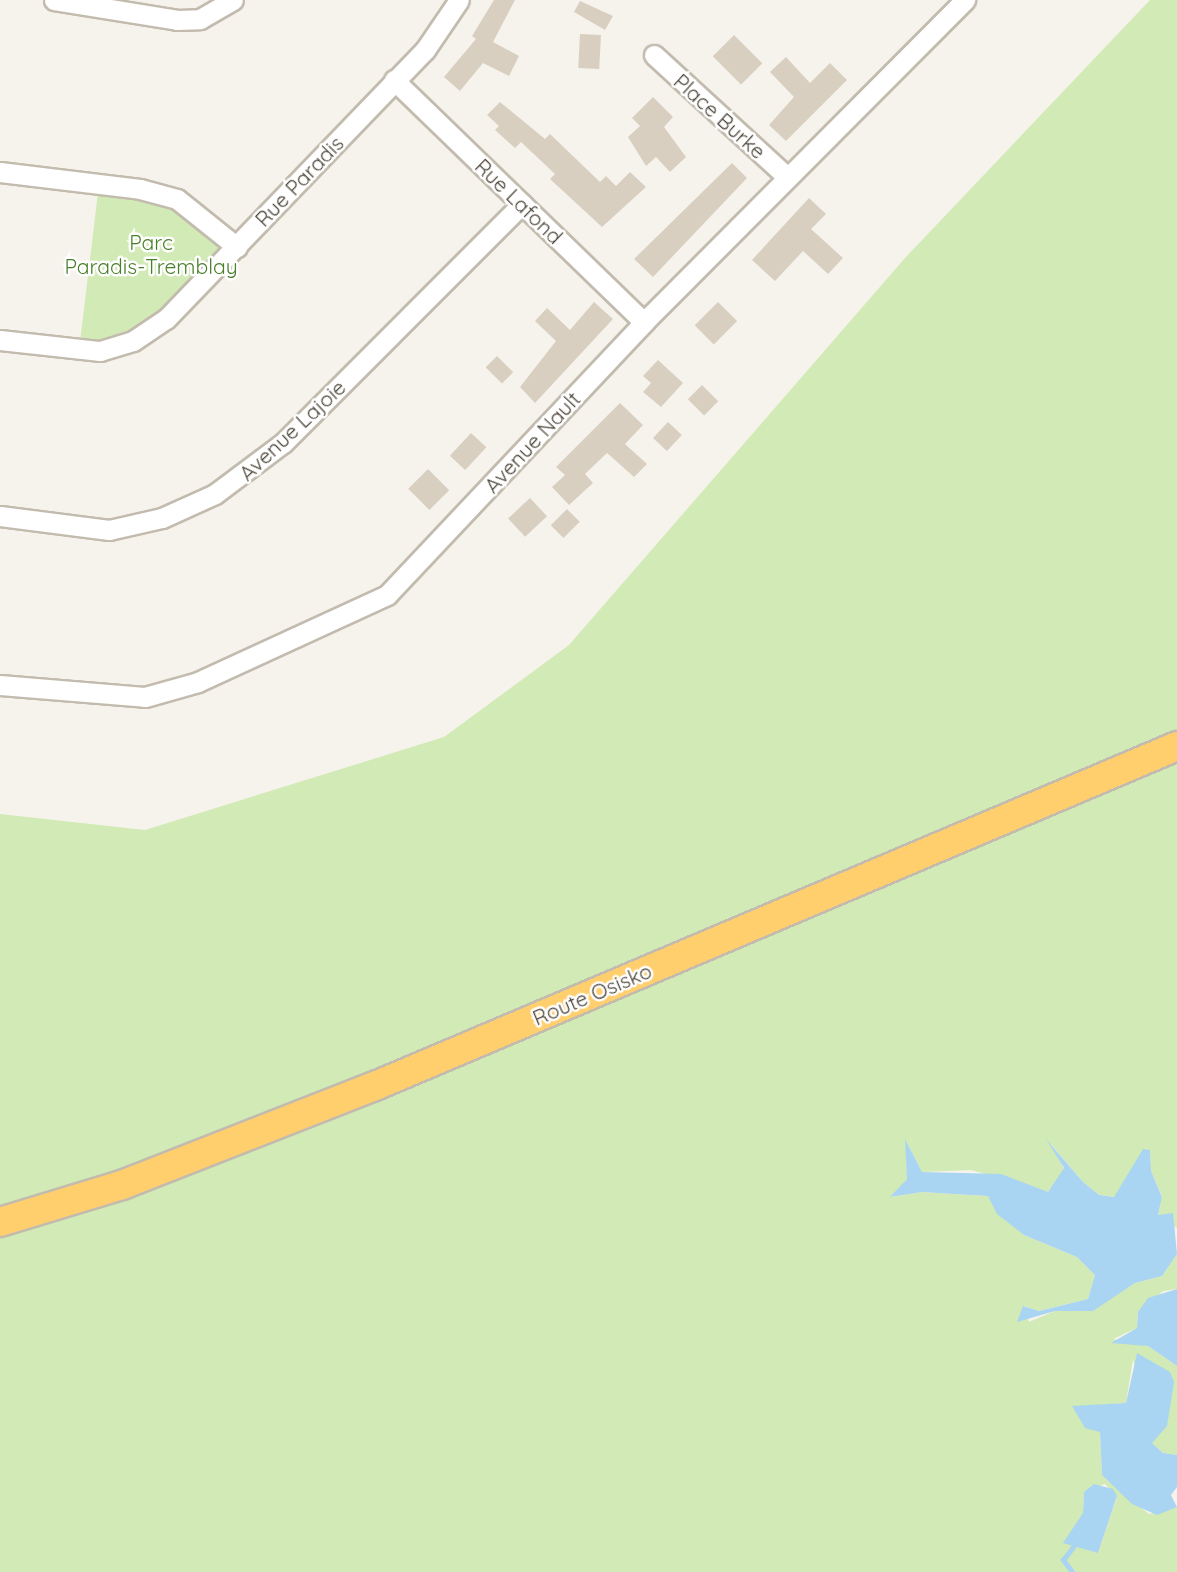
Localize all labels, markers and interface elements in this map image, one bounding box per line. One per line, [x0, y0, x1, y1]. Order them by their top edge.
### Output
street label: Place Burke [669, 68, 771, 164]
street label: Rue Paradis [250, 130, 348, 232]
street label: Rue Lafond [470, 153, 568, 249]
park label: Parc Paradis-Tremblay [64, 229, 238, 279]
street label: Avenue Lajoie [234, 374, 350, 486]
street label: Avenue Nault [479, 386, 585, 498]
street label: Route Osisko [529, 958, 655, 1030]

